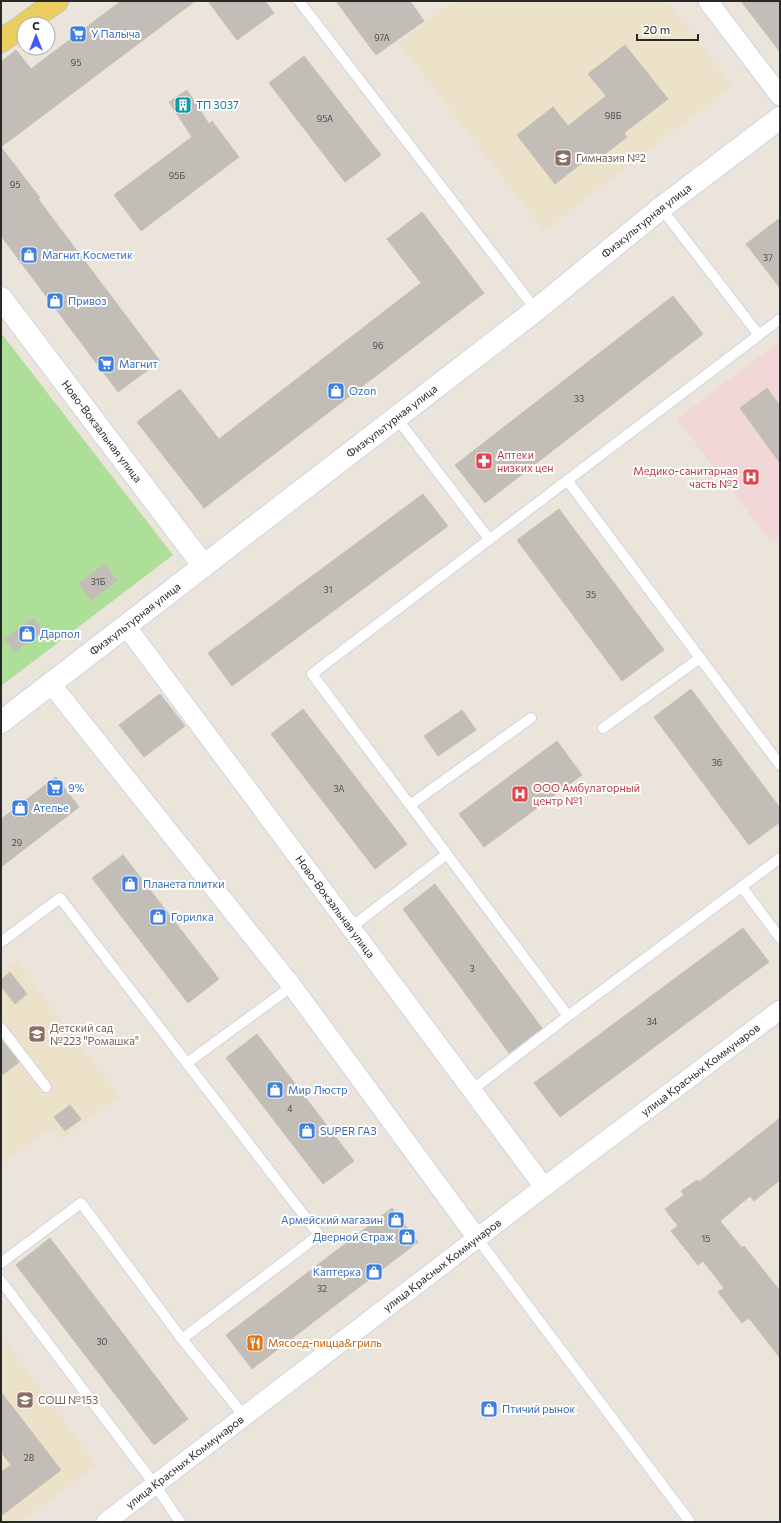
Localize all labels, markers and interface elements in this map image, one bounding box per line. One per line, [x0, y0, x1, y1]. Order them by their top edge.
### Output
north arrow [16, 16, 56, 56]
scale bar [637, 16, 698, 42]
text: С [32, 19, 40, 32]
text: 20 m [643, 22, 670, 36]
supermarket icon: У Палыча [68, 24, 88, 44]
place label: У Палыча [91, 27, 140, 40]
house number: 97А [374, 32, 390, 43]
house number: 95 [71, 57, 81, 68]
building icon: ТП 3037 [173, 95, 193, 115]
place label: ТП 3037 [196, 98, 239, 111]
house number: 98Б [605, 110, 622, 121]
house number: 95А [317, 113, 333, 124]
school or university icon: Гимназия №2 [553, 148, 573, 168]
place label: Гимназия №2 [576, 151, 646, 164]
house number: 95Б [169, 170, 185, 181]
house number: 95 [10, 179, 20, 190]
street label: Физкультурная улица [598, 181, 693, 260]
shop icon: Магнит Косметик [19, 245, 39, 265]
place label: Магнит Косметик [42, 248, 133, 261]
house number: 37 [763, 252, 773, 263]
shop icon: Привоз [45, 291, 65, 311]
place label: Привоз [68, 294, 107, 307]
house number: 96 [373, 340, 383, 351]
supermarket icon: Магнит [96, 354, 116, 374]
place label: Магнит [119, 357, 158, 370]
street label: Ново-Вокзальная улица [59, 377, 145, 484]
shop icon: Ozon [326, 381, 346, 401]
street label: Физкультурная улица [343, 382, 439, 460]
place label: Ozon [349, 384, 376, 397]
house number: 33 [574, 393, 584, 404]
place label: Аптеки низких цен [497, 448, 554, 474]
pharmacy icon: Аптеки низких цен [474, 451, 494, 471]
place label: Медико-санитарная часть №2 [633, 464, 738, 490]
hospital icon: Медико-санитарная часть №2 [741, 467, 761, 487]
house number: 31Б [91, 576, 106, 587]
street label: Физкультурная улица [86, 579, 183, 658]
house number: 31 [324, 584, 332, 595]
house number: 35 [586, 589, 596, 600]
shop icon: Дарпол [17, 624, 37, 644]
place label: Дарпол [40, 627, 80, 640]
house number: 36 [712, 757, 722, 768]
supermarket icon: 9% [45, 778, 65, 798]
place label: 9% [68, 781, 85, 794]
place label: ООО Амбулаторный центр №1 [533, 781, 640, 807]
house number: 3А [333, 783, 345, 794]
hospital icon: ООО Амбулаторный центр №1 [510, 784, 530, 804]
shop icon: Ателье [10, 798, 30, 818]
place label: Ателье [33, 801, 69, 814]
house number: 29 [12, 837, 22, 848]
street label: Ново-Вокзальная улица [293, 853, 378, 960]
shop icon: Планета плитки [120, 874, 140, 894]
place label: Планета плитки [143, 877, 225, 890]
shop icon: Горилка [148, 907, 168, 927]
place label: Горилка [171, 910, 214, 923]
house number: 3 [469, 963, 475, 974]
house number: 34 [647, 1016, 658, 1027]
street label: улица Красных Коммунаров [638, 1020, 762, 1118]
place label: Детский сад №223 "Ромашка" [50, 1021, 139, 1047]
school or university icon: Детский сад №223 "Ромашка" [27, 1024, 47, 1044]
shop icon: Мир Люстр [265, 1080, 285, 1100]
place label: Мир Люстр [288, 1083, 348, 1096]
house number: 4 [287, 1103, 293, 1114]
shop icon: SUPER ГАЗ [297, 1121, 317, 1141]
place label: SUPER ГАЗ [320, 1124, 377, 1137]
shop icon: Армейский магазин [386, 1210, 406, 1230]
place label: Армейский магазин [281, 1213, 383, 1226]
street label: улица Красных Коммунаров [380, 1215, 503, 1314]
shop icon: Дверной Страж [397, 1227, 417, 1247]
place label: Дверной Страж [313, 1230, 394, 1243]
house number: 15 [701, 1233, 711, 1244]
shop icon: Каптерка [364, 1262, 384, 1282]
place label: Каптерка [313, 1265, 361, 1278]
house number: 32 [317, 1283, 327, 1294]
restaurant icon: Мясоед-пицца&гриль [245, 1333, 265, 1353]
house number: 30 [96, 1336, 108, 1347]
place label: Мясоед-пицца&гриль [268, 1336, 382, 1349]
school or university icon: СОШ №153 [15, 1390, 35, 1410]
place label: СОШ №153 [38, 1393, 98, 1406]
shop icon: Птичий рынок [479, 1399, 499, 1419]
place label: Птичий рынок [502, 1402, 576, 1415]
street label: улица Красных Коммунаров [123, 1412, 246, 1511]
house number: 28 [24, 1452, 34, 1463]

